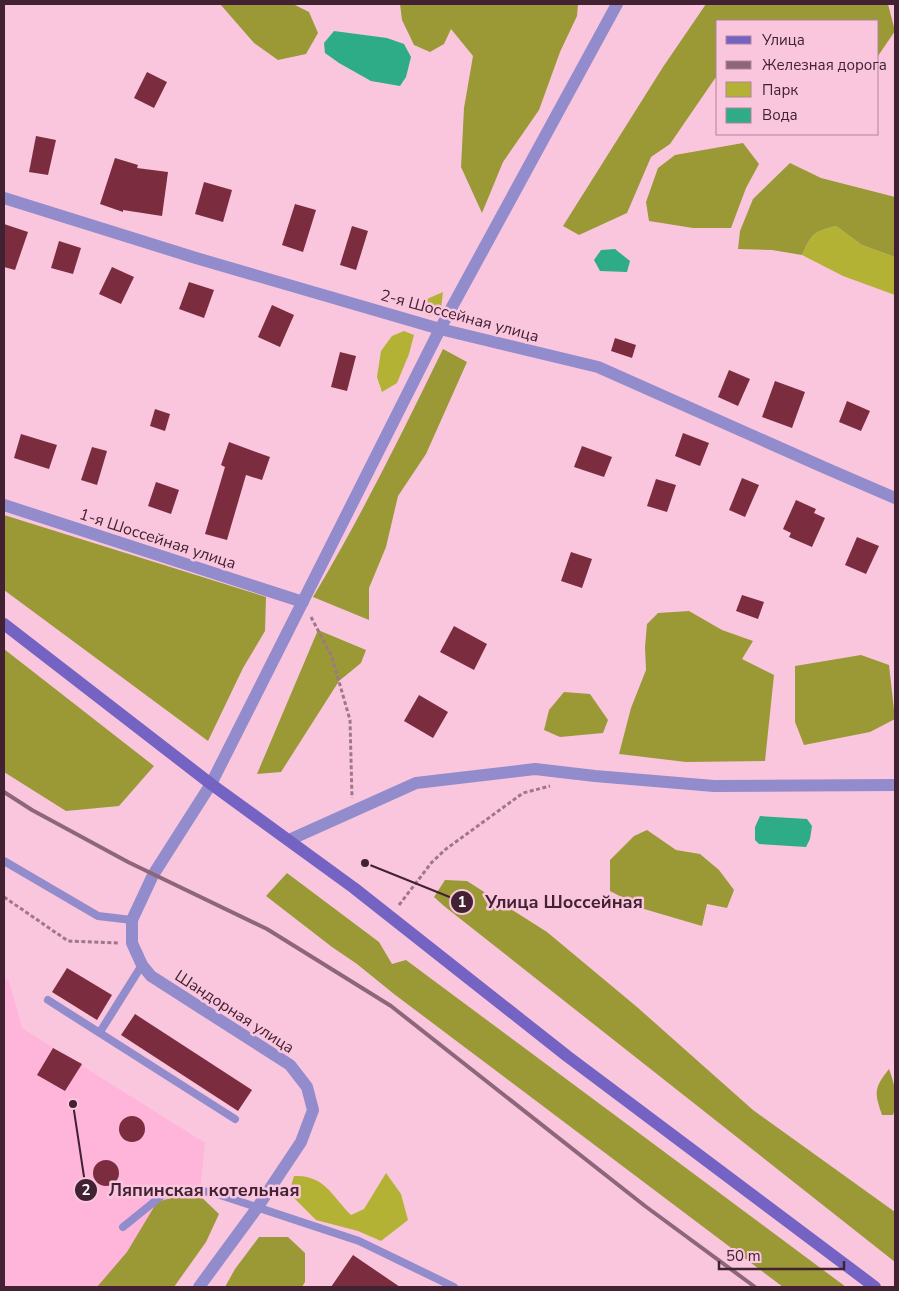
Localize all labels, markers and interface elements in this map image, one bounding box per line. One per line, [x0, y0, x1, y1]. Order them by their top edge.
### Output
legend [716, 20, 879, 135]
text: Улица [761, 30, 805, 50]
text: Железная дорога [762, 55, 887, 75]
text: Парк [762, 80, 798, 100]
text: Вода [762, 105, 798, 125]
street label: 2-я Шоссейная улица [378, 284, 542, 348]
street label: 1-я Шоссейная улица [77, 503, 239, 575]
callout: Улица Шоссейная [450, 886, 652, 919]
text: Улица Шоссейная [484, 890, 643, 914]
text: 1 [457, 892, 467, 912]
street label: Шандорная улица [170, 965, 298, 1059]
callout: Ляпинская котельная [74, 1173, 310, 1206]
text: Ляпинская котельная [108, 1178, 300, 1202]
text: 2 [81, 1180, 91, 1200]
scale bar [719, 1238, 844, 1270]
text: 50 m [726, 1246, 761, 1266]

